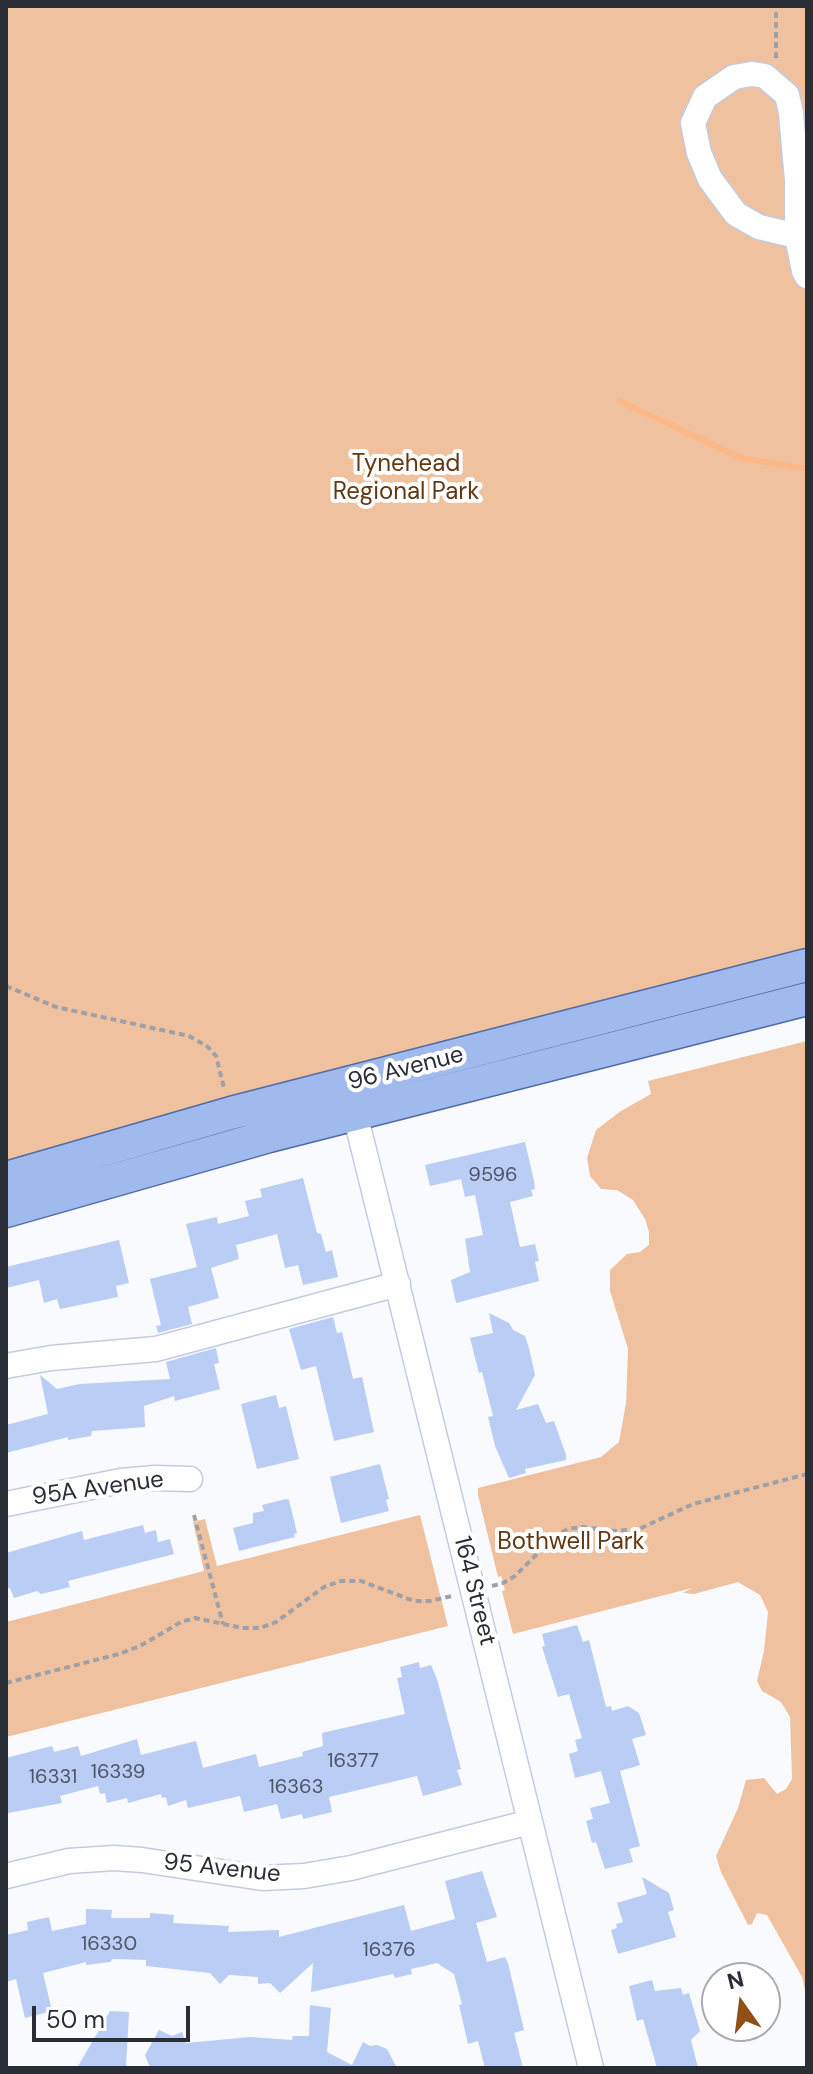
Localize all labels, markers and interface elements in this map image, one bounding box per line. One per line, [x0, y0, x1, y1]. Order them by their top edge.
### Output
park label: Tynehead Regional Park [333, 451, 479, 507]
street label: 96 Avenue [345, 1041, 467, 1097]
house number: 9596 [468, 1164, 518, 1188]
street label: 95A Avenue [30, 1466, 166, 1512]
park label: Bothwell Park [497, 1529, 645, 1557]
street label: 164 Street [447, 1533, 501, 1649]
house number: 16377 [327, 1750, 379, 1774]
house number: 16339 [91, 1761, 145, 1785]
house number: 16331 [29, 1766, 77, 1790]
house number: 16363 [269, 1776, 323, 1800]
street label: 95 Avenue [162, 1849, 282, 1889]
house number: 16330 [81, 1933, 137, 1957]
house number: 16376 [363, 1939, 415, 1963]
north arrow [701, 1962, 781, 2042]
text: N [724, 1964, 747, 1996]
scale bar [36, 1990, 194, 2040]
text: 50 m [46, 2004, 105, 2035]

